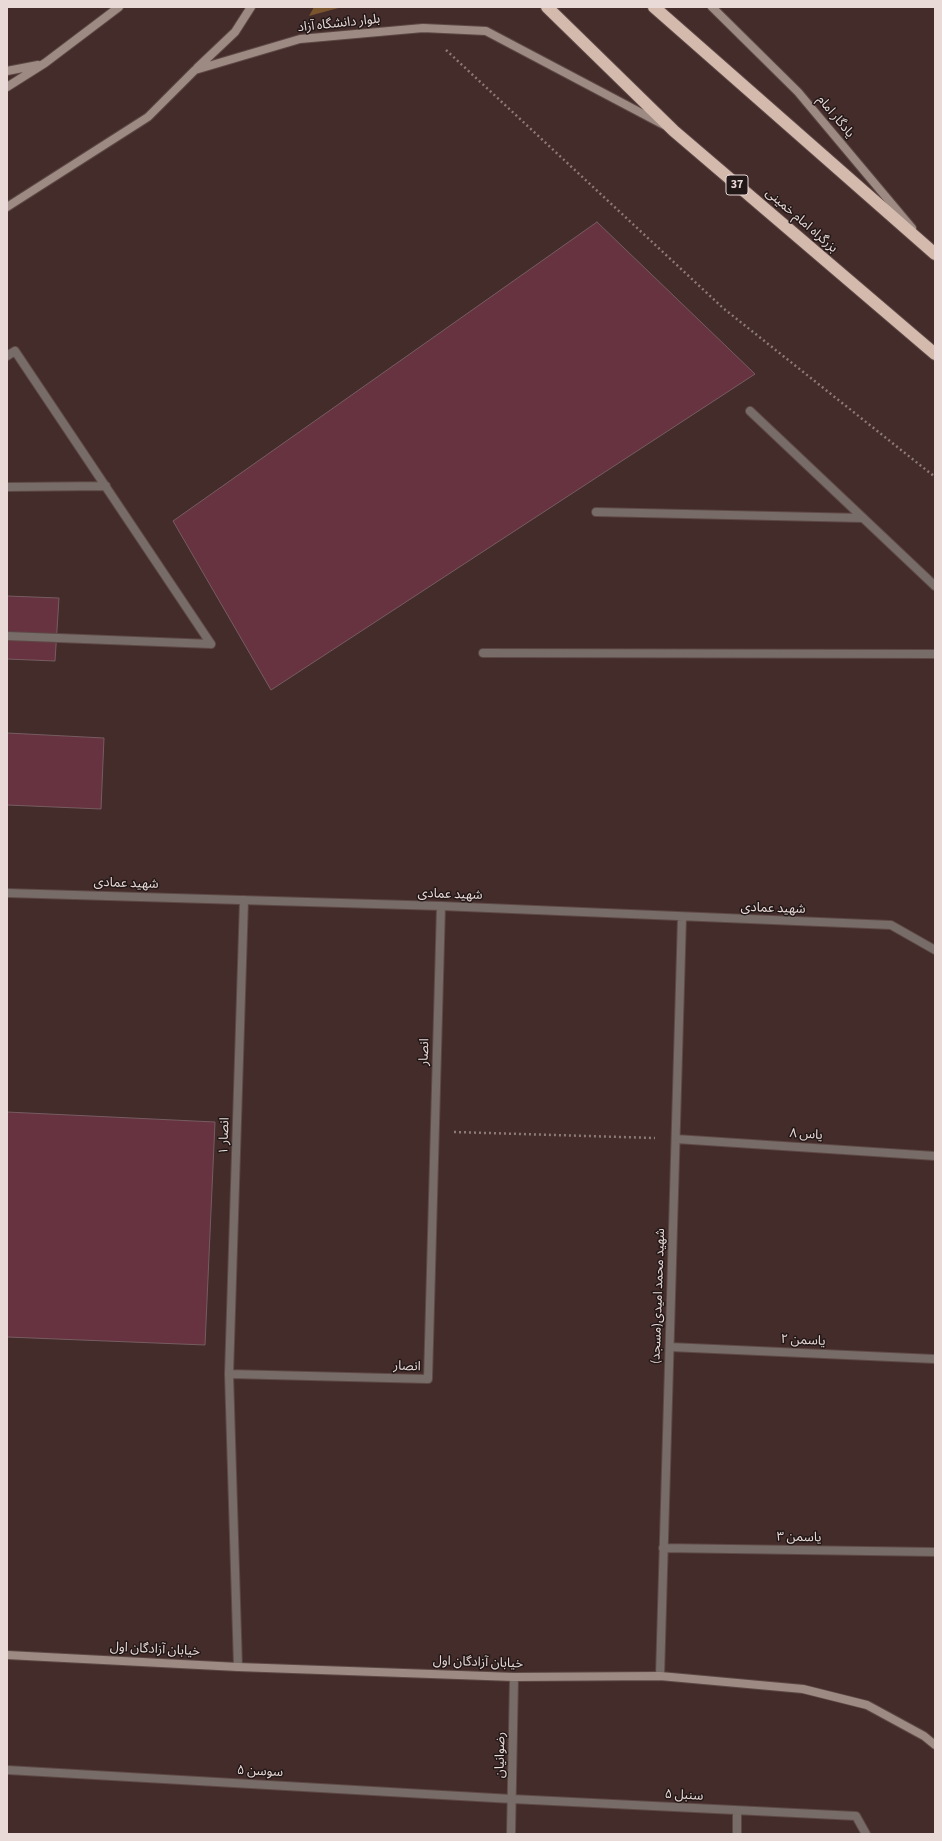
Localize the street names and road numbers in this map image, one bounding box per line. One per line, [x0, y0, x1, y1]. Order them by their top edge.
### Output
street label: بلوار دانشگاه آزاد [297, 12, 381, 36]
street label: یادگار امام [813, 93, 857, 141]
road number: 37 [726, 175, 748, 195]
street label: بزرگراه امام خمینی [762, 185, 840, 257]
street label: شهید عمادی [93, 875, 159, 893]
street label: شهید عمادی [417, 886, 483, 904]
street label: شهید عمادی [740, 900, 806, 918]
street label: انصار [417, 1038, 433, 1066]
street label: انصار ۱ [217, 1117, 233, 1155]
street label: یاس ۸ [789, 1126, 823, 1144]
street label: (مسجد)شهید محمد امیدی [649, 1228, 669, 1364]
street label: یاسمن ۲ [780, 1332, 826, 1350]
street label: انصار [393, 1359, 421, 1375]
street label: یاسمن ۳ [776, 1530, 822, 1546]
street label: خیابان آزادگان اول [109, 1640, 201, 1660]
street label: خیابان آزادگان اول [433, 1654, 523, 1672]
street label: رضوانیان [493, 1732, 509, 1778]
street label: سوسن ۵ [237, 1763, 283, 1781]
street label: سنبل ۵ [664, 1787, 704, 1805]

